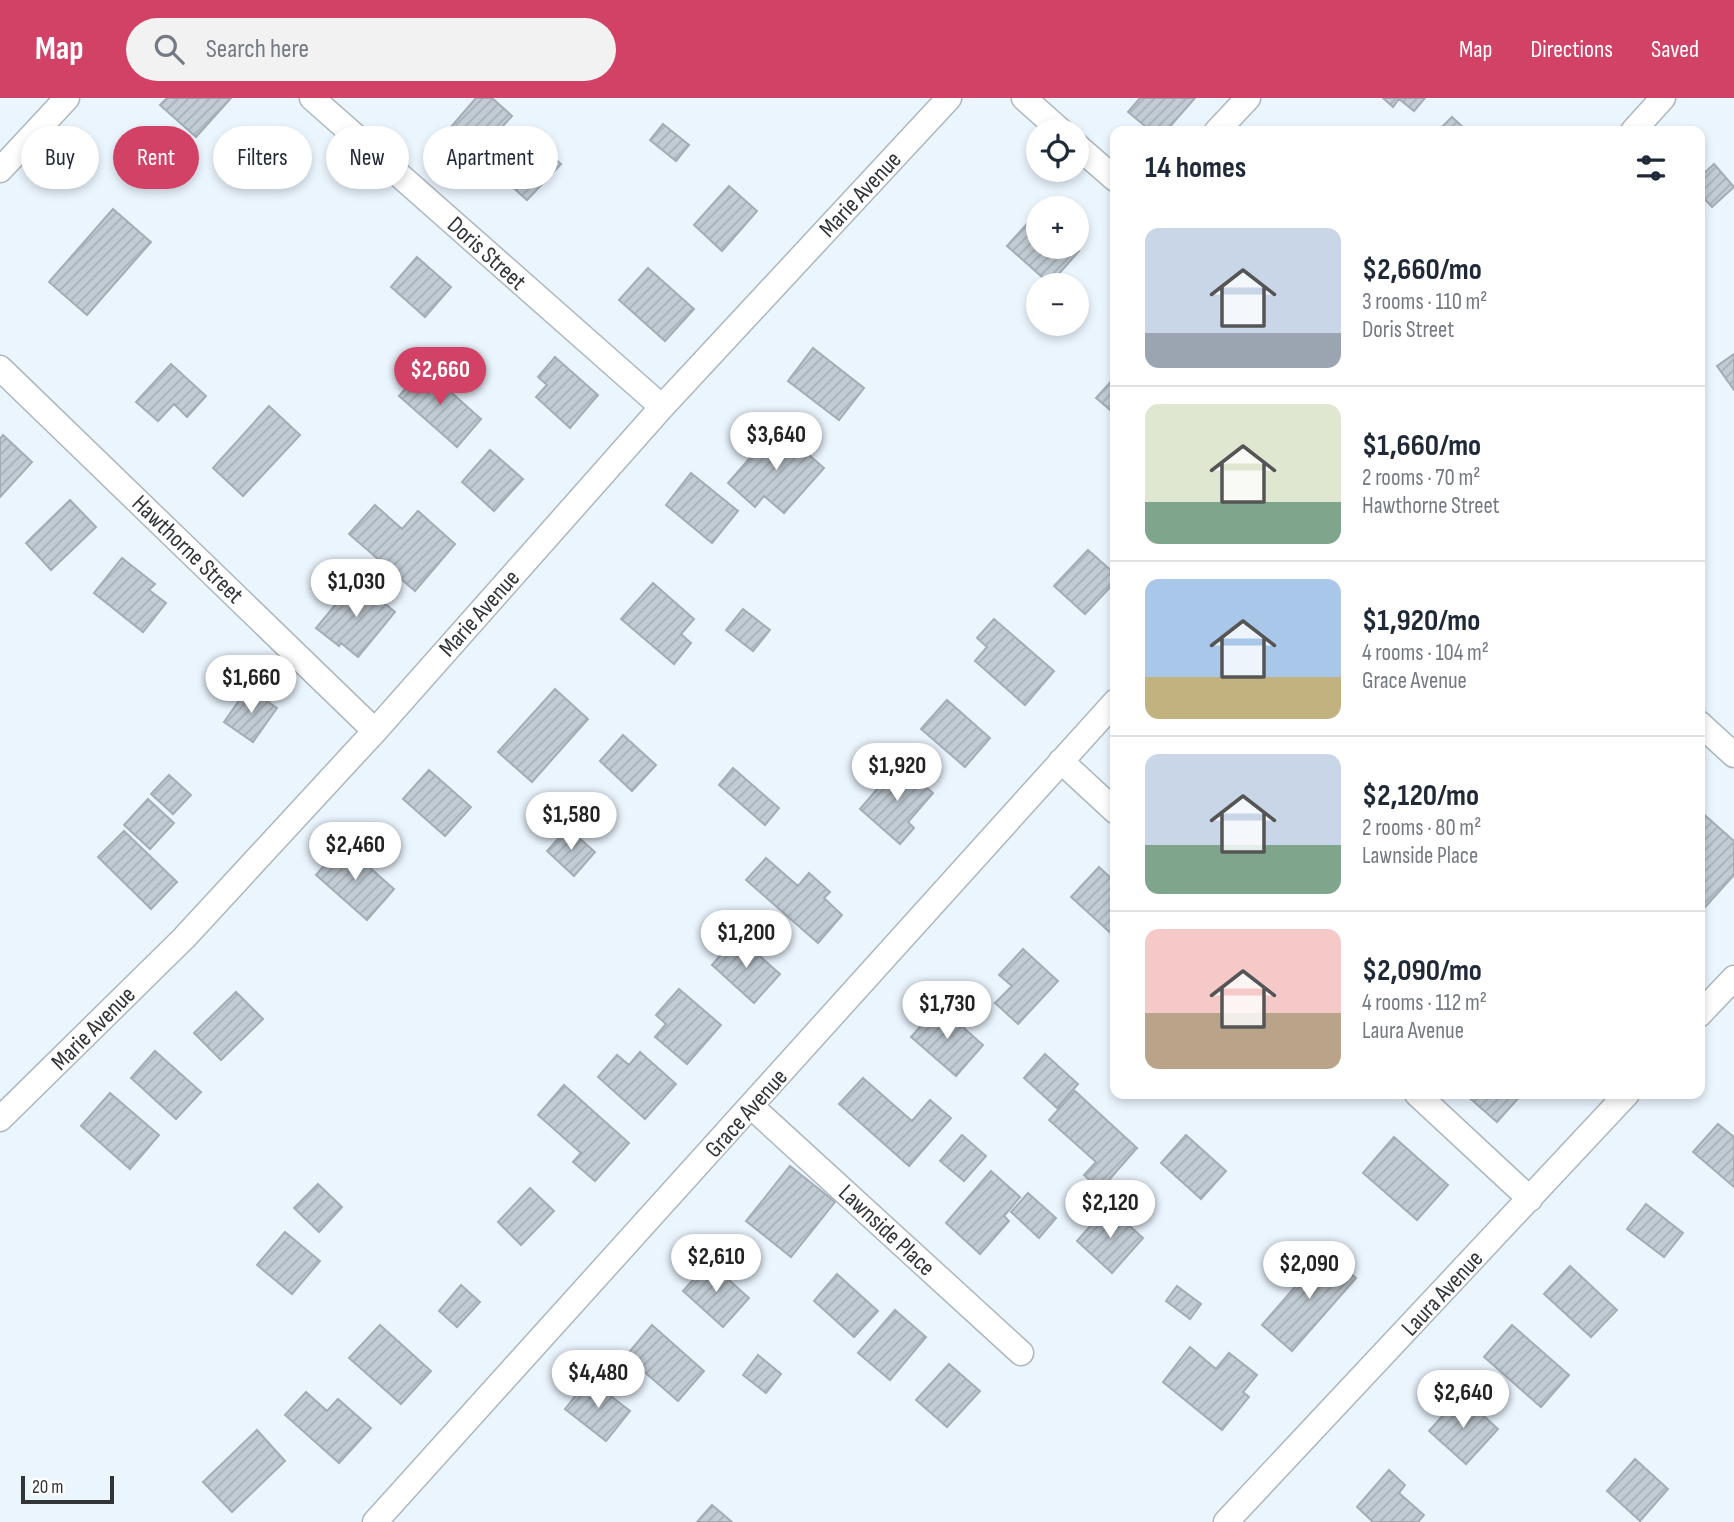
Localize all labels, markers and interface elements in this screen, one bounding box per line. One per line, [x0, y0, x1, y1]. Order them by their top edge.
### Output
search box [126, 18, 616, 81]
text: Map [35, 29, 84, 69]
icon: search [150, 30, 188, 68]
text: Search here [206, 34, 309, 65]
text: Map [1459, 35, 1492, 64]
text: Directions [1530, 35, 1613, 64]
text: Saved [1651, 35, 1699, 64]
map controls [1026, 119, 1089, 336]
button: locate [1026, 119, 1089, 182]
chip: Buy [21, 126, 99, 189]
chip: Rent [113, 126, 199, 189]
chip: Filters [213, 126, 312, 189]
chip: New [326, 126, 409, 189]
chip: Apartment [423, 126, 558, 189]
street label: Marie Avenue [813, 145, 907, 243]
icon: filters [1632, 149, 1670, 187]
text: 14 homes [1145, 150, 1246, 186]
button: + [1026, 196, 1089, 259]
street label: Doris Street [441, 210, 532, 296]
text: $2,660/mo [1362, 252, 1482, 288]
icon: home [1201, 256, 1285, 340]
button: − [1026, 273, 1089, 336]
text: 3 rooms · 110 m² [1362, 288, 1487, 316]
text: Doris Street [1362, 316, 1454, 344]
pin: $2,660 [383, 348, 497, 407]
text: $2,660 [410, 356, 470, 384]
pin: $3,640 [719, 412, 833, 472]
text: $3,640 [746, 421, 806, 449]
text: $1,660/mo [1362, 428, 1481, 464]
icon: home [1201, 432, 1285, 516]
text: 2 rooms · 70 m² [1362, 464, 1480, 492]
street label: Hawthorne Street [126, 489, 249, 610]
text: Hawthorne Street [1362, 492, 1500, 520]
pin: $1,030 [299, 560, 413, 619]
street label: Marie Avenue [433, 564, 526, 663]
text: $1,030 [327, 568, 385, 596]
text: $1,920/mo [1362, 603, 1480, 639]
icon: home [1201, 607, 1285, 691]
text: 4 rooms · 104 m² [1362, 639, 1489, 667]
pin: $1,660 [194, 656, 308, 715]
text: $1,660 [221, 664, 281, 692]
text: Grace Avenue [1362, 667, 1467, 695]
pin: $1,920 [840, 744, 954, 803]
text: $1,920 [868, 752, 926, 780]
text: $2,120/mo [1362, 778, 1479, 814]
icon: home [1201, 782, 1285, 866]
pin: $1,580 [514, 792, 628, 852]
text: $1,580 [542, 801, 600, 829]
text: 2 rooms · 80 m² [1362, 814, 1481, 842]
pin: $2,460 [298, 822, 412, 882]
text: $2,460 [325, 831, 385, 859]
text: Lawnside Place [1362, 842, 1478, 870]
pin: $1,200 [689, 910, 803, 970]
text: $1,200 [717, 919, 775, 947]
text: $2,090/mo [1362, 953, 1482, 989]
icon: home [1201, 957, 1285, 1041]
street label: Marie Avenue [45, 980, 141, 1076]
pin: $1,730 [890, 982, 1004, 1041]
text: 4 rooms · 112 m² [1362, 989, 1487, 1017]
text: $1,730 [918, 990, 976, 1018]
text: Laura Avenue [1362, 1017, 1464, 1045]
street label: Grace Avenue [699, 1063, 794, 1164]
street label: Lawnside Place [832, 1178, 941, 1282]
pin: $2,120 [1053, 1180, 1167, 1240]
text: $2,120 [1081, 1189, 1139, 1217]
pin: $2,610 [659, 1234, 773, 1294]
pin: $2,090 [1252, 1242, 1366, 1301]
text: $2,610 [687, 1243, 745, 1271]
street label: Laura Avenue [1395, 1245, 1489, 1342]
text: $2,090 [1279, 1250, 1339, 1278]
pin: $4,480 [541, 1350, 655, 1410]
text: $4,480 [568, 1359, 628, 1387]
pin: $2,640 [1406, 1370, 1520, 1430]
text: $2,640 [1433, 1379, 1493, 1407]
scale bar [21, 1473, 114, 1505]
text: 20 m [32, 1476, 64, 1499]

